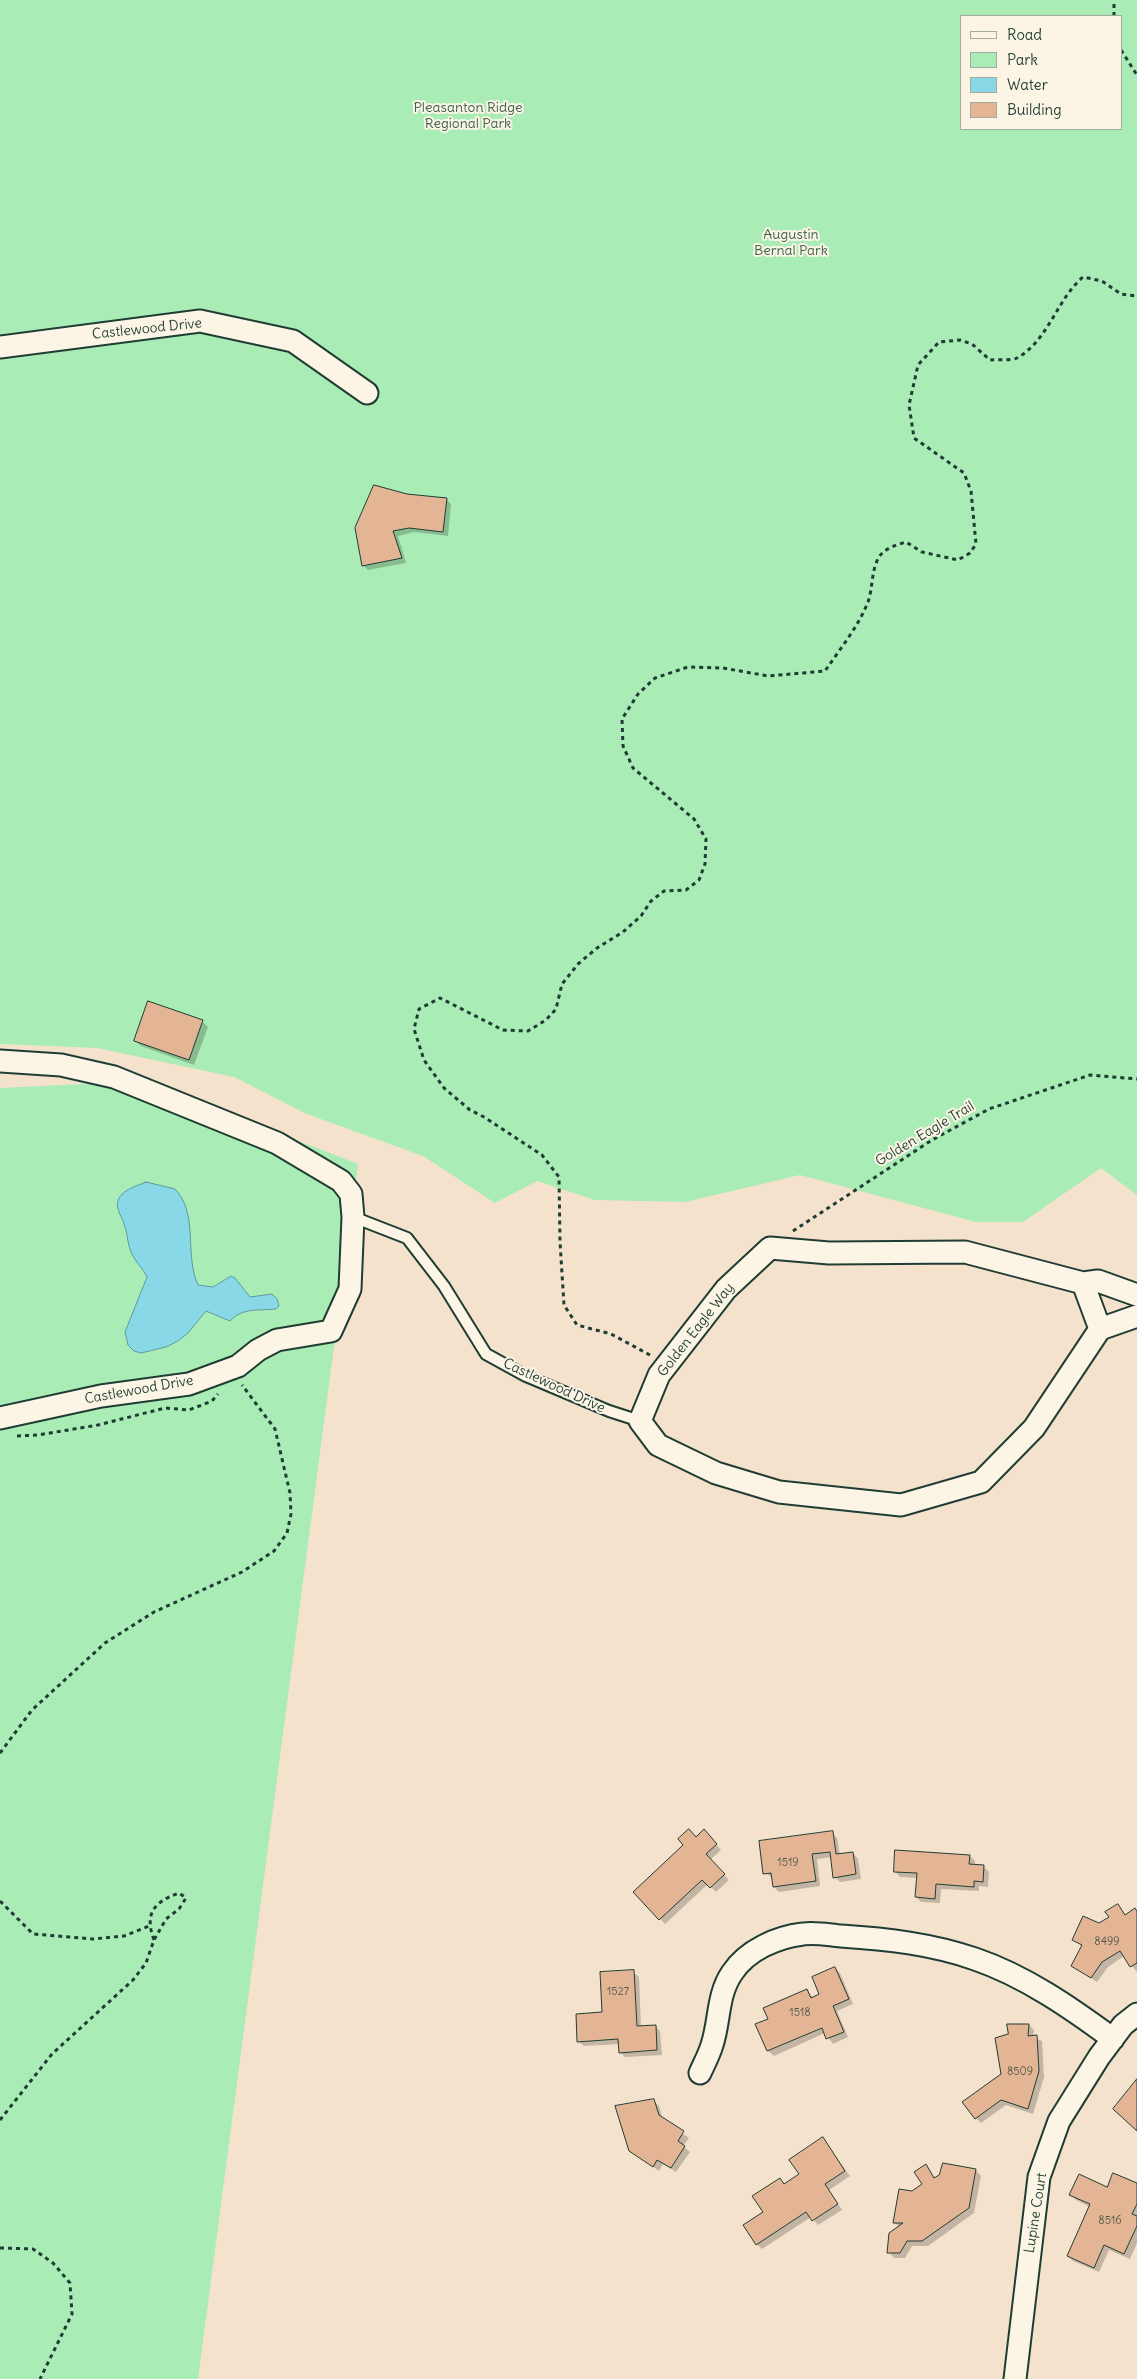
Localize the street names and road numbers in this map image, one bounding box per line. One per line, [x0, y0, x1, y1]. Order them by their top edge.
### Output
street label: Castlewood Drive [91, 315, 203, 343]
street label: Golden Eagle Trail [873, 1098, 977, 1170]
street label: Golden Eagle Way [654, 1280, 738, 1380]
street label: Castlewood Drive [500, 1355, 608, 1417]
street label: Castlewood Drive [83, 1372, 195, 1408]
street label: Lupine Court [1021, 2172, 1051, 2254]

